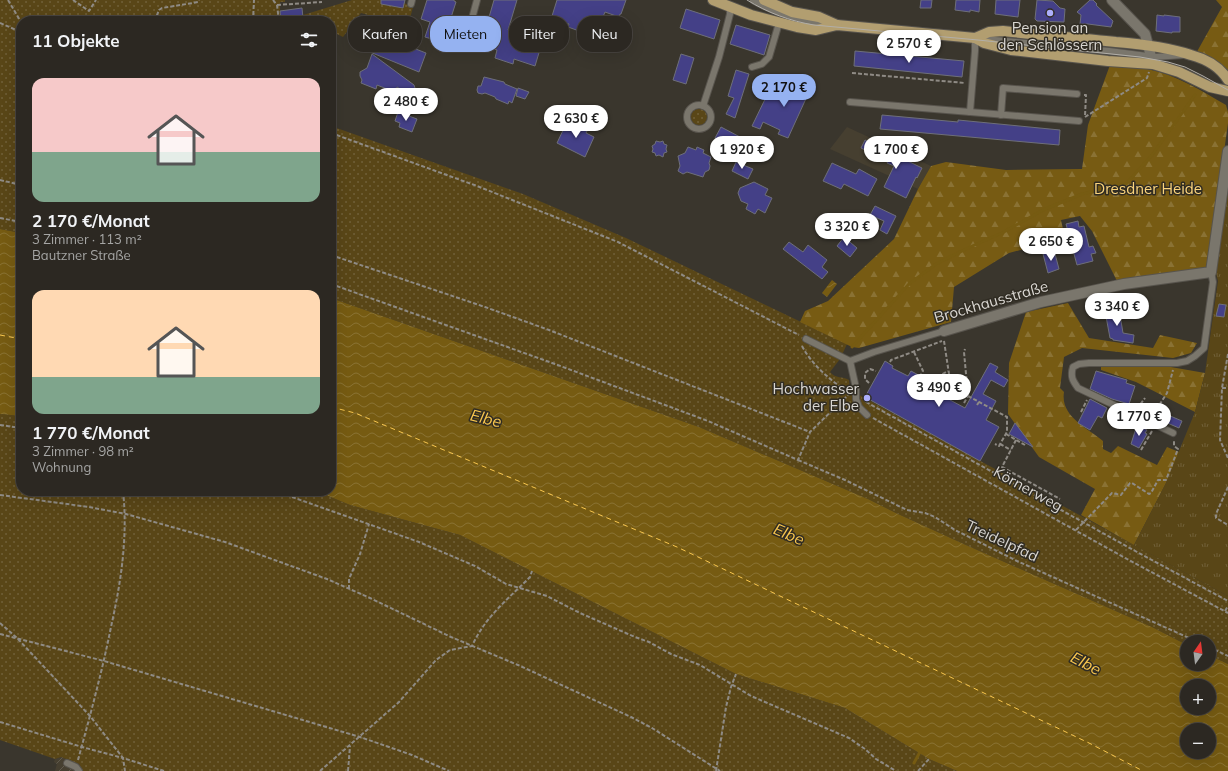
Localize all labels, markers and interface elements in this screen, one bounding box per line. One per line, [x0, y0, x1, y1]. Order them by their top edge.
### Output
marker: Pension an den Schlössern [1045, 8, 1055, 18]
chip: Kaufen [348, 16, 422, 52]
chip: Mieten [430, 16, 501, 52]
chip: Filter [509, 16, 569, 52]
chip: Neu [577, 16, 632, 52]
place label: Pension an den Schlössern [998, 18, 1102, 54]
icon: filters [298, 29, 320, 51]
text: 11 Objekte [32, 30, 120, 51]
pin: 2 570 € [872, 30, 946, 64]
text: 2 570 € [886, 35, 932, 51]
pin: 2 170 € [747, 74, 821, 108]
text: 2 170 € [761, 79, 807, 95]
pin: 2 480 € [369, 88, 443, 122]
text: 2 480 € [383, 93, 429, 109]
icon: home [140, 104, 212, 176]
pin: 2 630 € [539, 105, 613, 139]
text: 2 630 € [553, 110, 599, 126]
pin: 1 920 € [705, 136, 779, 170]
pin: 1 700 € [859, 136, 933, 170]
text: 1 920 € [719, 141, 765, 157]
text: 1 700 € [873, 141, 919, 157]
park label: Dresdner Heide [1094, 179, 1202, 198]
text: 2 170 €/Monat [32, 210, 150, 231]
pin: 3 320 € [810, 213, 884, 247]
text: 3 320 € [824, 218, 870, 234]
pin: 2 650 € [1014, 228, 1088, 262]
text: 3 Zimmer · 113 m² [32, 231, 142, 247]
text: 2 650 € [1028, 233, 1074, 249]
text: Bautzner Straße [32, 247, 131, 263]
street label: Brockhausstraße [932, 276, 1050, 327]
pin: 3 340 € [1080, 293, 1154, 327]
text: 3 340 € [1094, 298, 1140, 314]
icon: home [140, 316, 212, 388]
pin: 3 490 € [902, 374, 976, 408]
place label: Hochwasser der Elbe [772, 379, 860, 415]
text: 3 490 € [916, 379, 962, 395]
marker: Hochwasser der Elbe [862, 393, 872, 403]
pin: 1 770 € [1102, 403, 1176, 437]
water label: Elbe [468, 404, 504, 432]
text: 1 770 € [1116, 408, 1162, 424]
text: 1 770 €/Monat [32, 422, 150, 443]
text: 3 Zimmer · 98 m² [32, 443, 134, 459]
text: Wohnung [32, 459, 91, 475]
street label: Körnerweg [990, 462, 1066, 515]
street label: Treidelpfad [963, 516, 1041, 566]
water label: Elbe [771, 519, 808, 549]
north arrow [1180, 635, 1216, 671]
map controls [1180, 635, 1216, 759]
water label: Elbe [1067, 647, 1105, 679]
button: + [1180, 679, 1216, 715]
button: − [1180, 723, 1216, 759]

